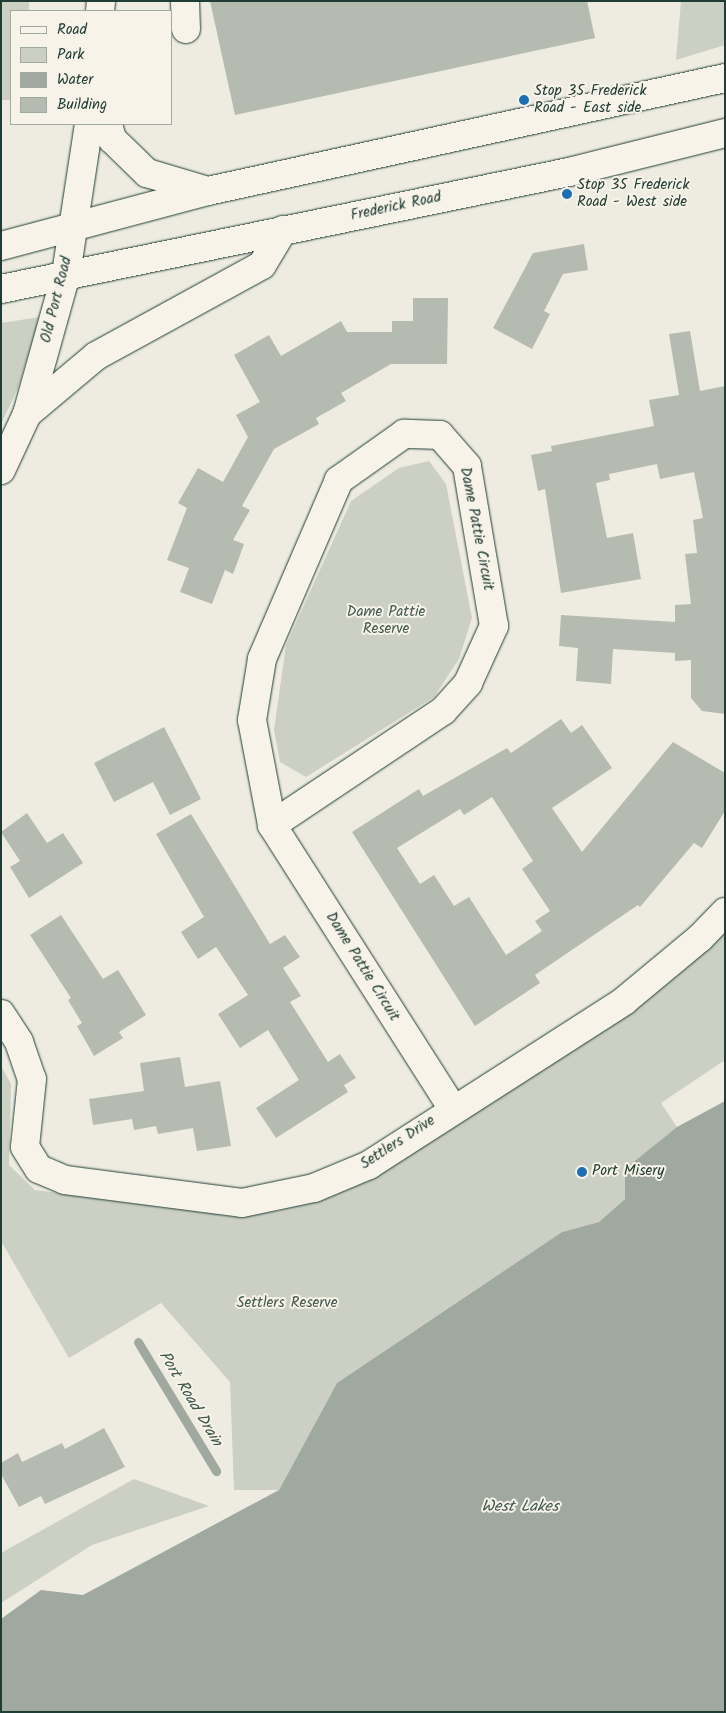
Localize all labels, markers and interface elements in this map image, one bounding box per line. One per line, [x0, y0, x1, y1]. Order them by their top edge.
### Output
legend [10, 10, 172, 125]
text: Road [57, 18, 87, 42]
text: Park [57, 43, 84, 67]
text: Water [57, 68, 93, 92]
place label: Stop 35 Frederick Road - East side [534, 82, 646, 117]
text: Building [57, 93, 107, 117]
marker: Stop 35 Frederick Road - East side [518, 94, 530, 106]
place label: Stop 35 Frederick Road - West side [577, 176, 689, 211]
marker: Stop 35 Frederick Road - West side [561, 188, 573, 200]
street label: Frederick Road [349, 189, 443, 225]
street label: Old Port Road [38, 255, 76, 345]
street label: Dame Pattie Circuit [455, 466, 497, 592]
park label: Dame Pattie Reserve [347, 603, 425, 638]
street label: Dame Pattie Circuit [321, 909, 403, 1025]
street label: Settlers Drive [357, 1112, 439, 1174]
place label: Port Misery [592, 1163, 664, 1181]
marker: Port Misery [576, 1166, 588, 1178]
park label: Settlers Reserve [237, 1295, 337, 1313]
water label: Port Road Drain [154, 1348, 226, 1450]
water label: West Lakes [482, 1497, 558, 1517]

